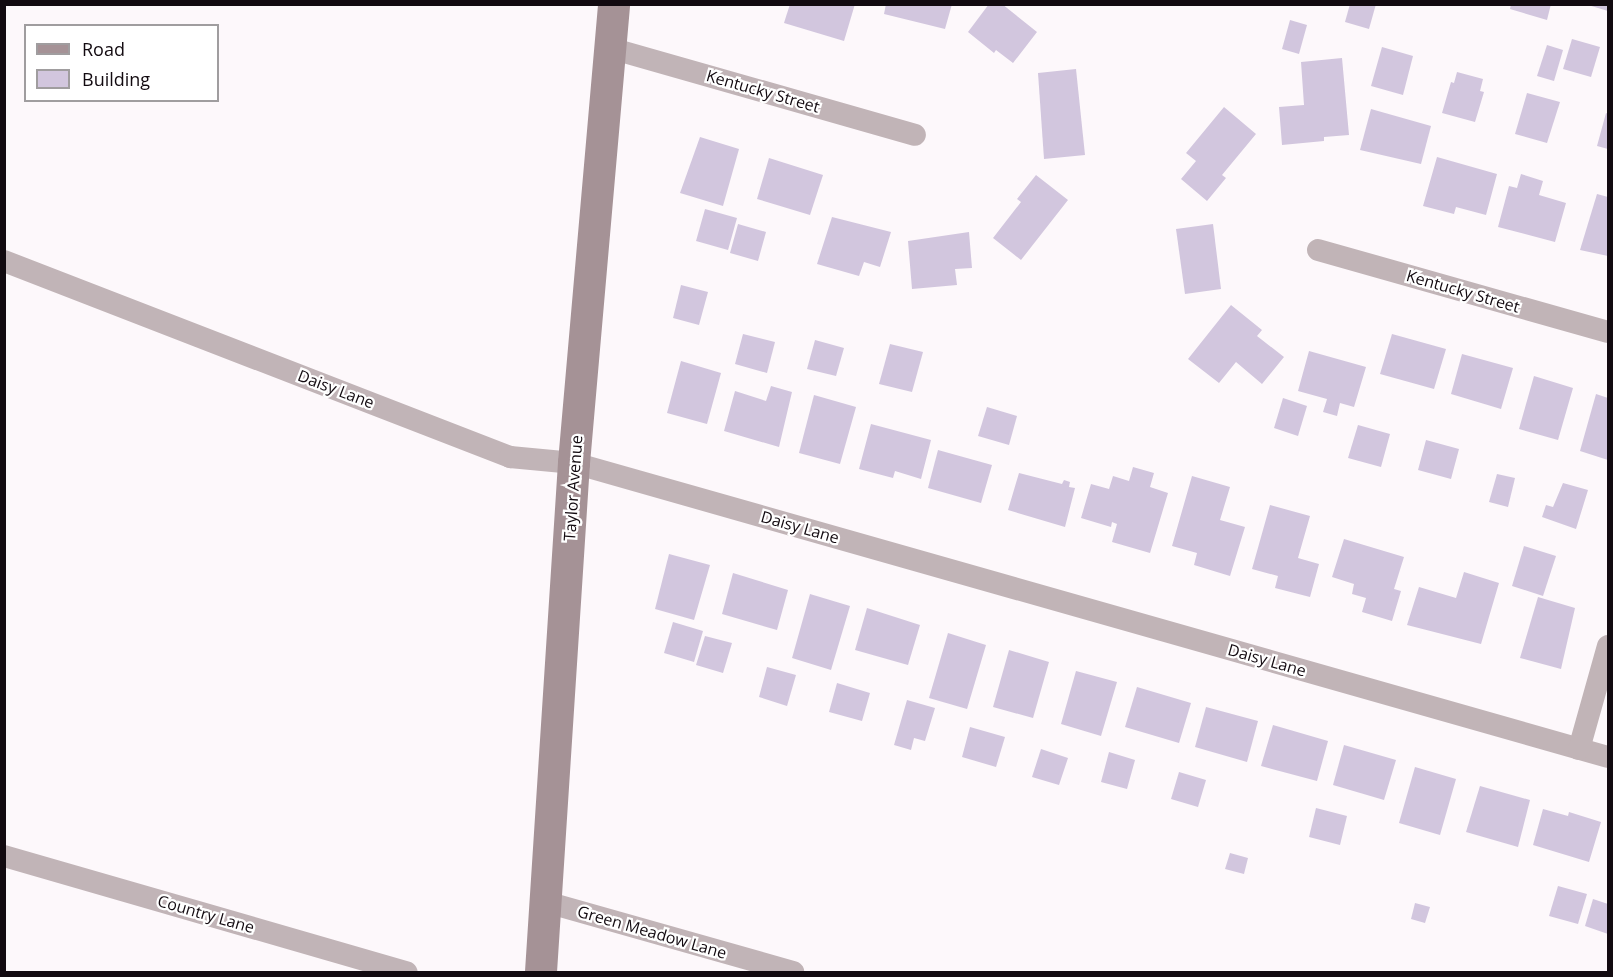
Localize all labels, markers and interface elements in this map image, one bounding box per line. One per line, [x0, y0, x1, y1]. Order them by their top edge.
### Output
legend [24, 24, 219, 102]
text: Road [82, 37, 125, 61]
street label: Kentucky Street [704, 66, 822, 116]
text: Building [82, 67, 150, 91]
street label: Kentucky Street [1404, 266, 1522, 316]
street label: Daisy Lane [295, 366, 377, 412]
street label: Taylor Avenue [560, 435, 586, 541]
street label: Daisy Lane [759, 507, 841, 547]
street label: Daisy Lane [1226, 640, 1308, 680]
street label: Country Lane [155, 891, 257, 937]
street label: Green Meadow Lane [575, 901, 729, 963]

